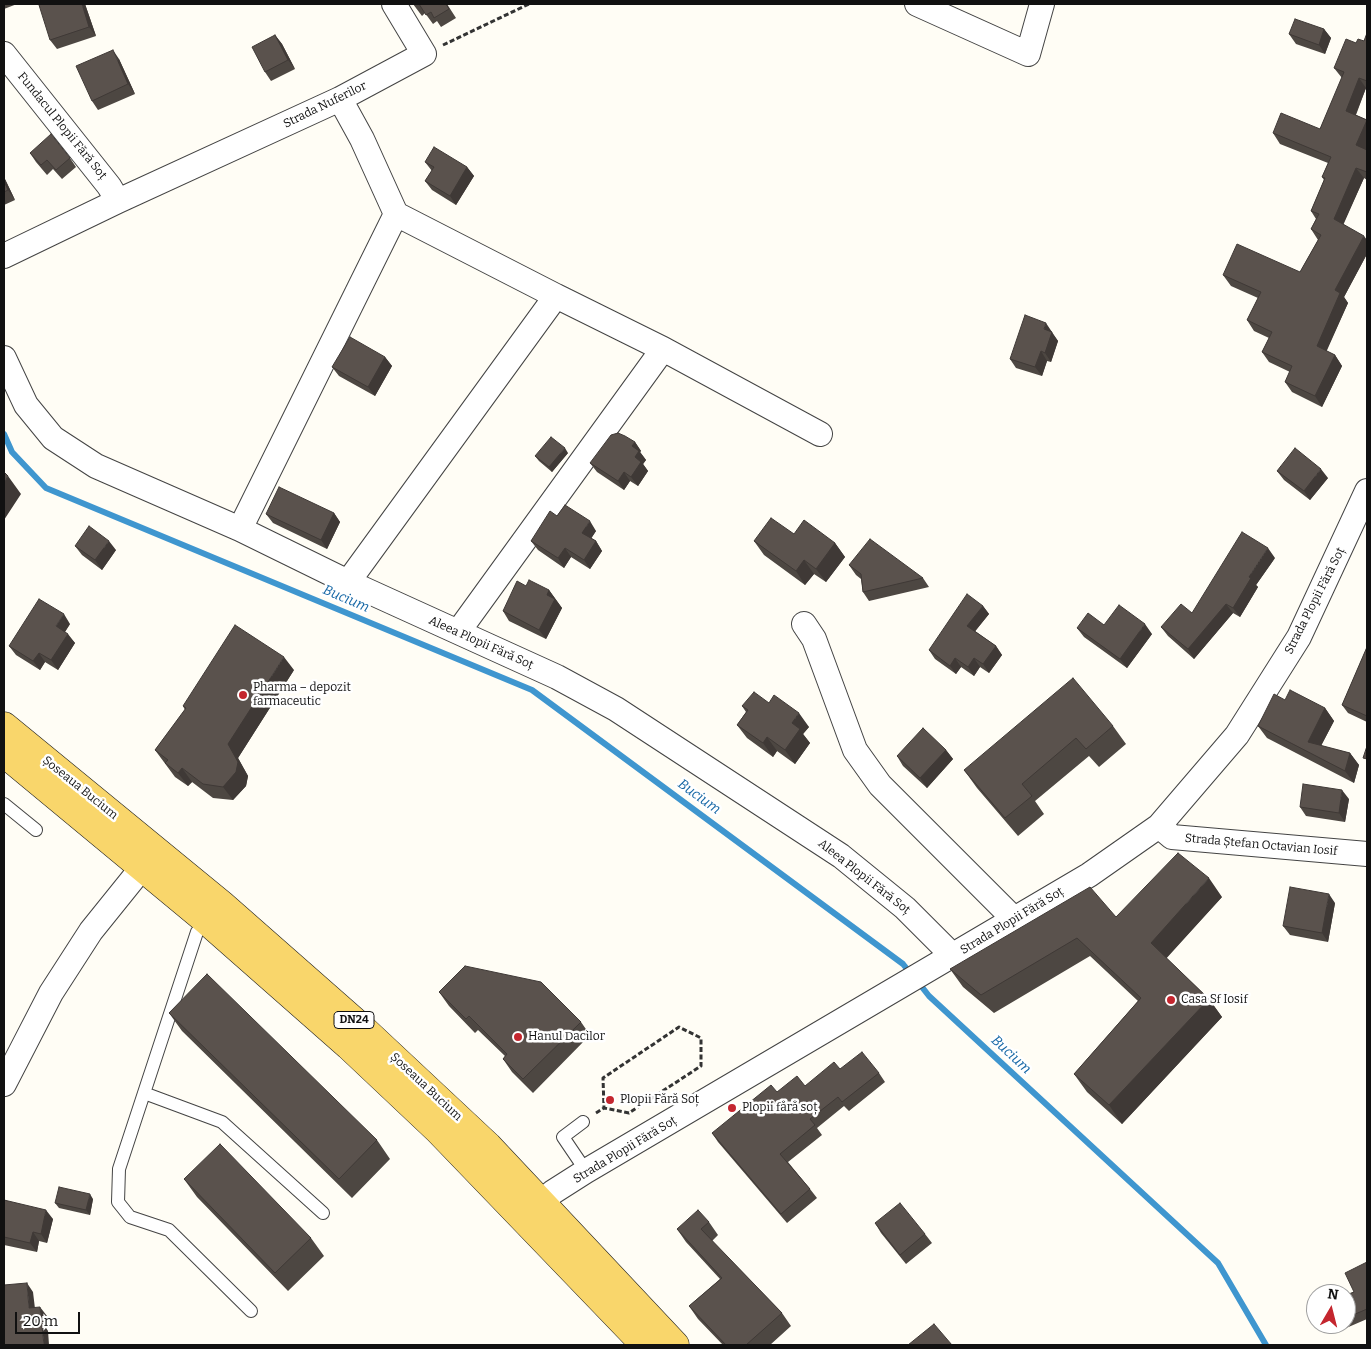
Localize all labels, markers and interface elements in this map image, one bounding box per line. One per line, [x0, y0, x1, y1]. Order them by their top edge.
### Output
street label: Fundacul Plopii Fără Soț [14, 70, 110, 182]
street label: Strada Nuferilor [281, 79, 369, 131]
street label: Strada Plopii Fără Soț [1282, 545, 1348, 657]
water label: Bucium [320, 582, 372, 616]
street label: Aleea Plopii Fără Soț [426, 613, 536, 673]
place label: Pharma – depozit farmaceutic [253, 681, 351, 709]
marker: Pharma – depozit farmaceutic [237, 689, 249, 701]
street label: Șoseaua Bucium [39, 753, 121, 823]
water label: Bucium [674, 776, 724, 818]
street label: Strada Ștefan Octavian Iosif [1184, 831, 1338, 859]
street label: Aleea Plopii Fără Soț [815, 837, 913, 917]
street label: Strada Plopii Fără Soț [958, 884, 1066, 958]
place label: Casa Sf Iosif [1181, 993, 1248, 1007]
marker: Casa Sf Iosif [1165, 994, 1177, 1006]
road number: DN24 [334, 1012, 374, 1028]
place label: Hanul Dacilor [528, 1030, 605, 1044]
marker: Hanul Dacilor [512, 1031, 524, 1043]
water label: Bucium [987, 1032, 1035, 1078]
street label: Șoseaua Bucium [387, 1050, 465, 1124]
place label: Plopii Fără Soț [620, 1093, 699, 1107]
marker: Plopii Fără Soț [604, 1094, 616, 1106]
place label: Plopii fără soț [742, 1101, 818, 1115]
marker: Plopii fără soț [726, 1102, 738, 1114]
street label: Strada Plopii Fără Soț [571, 1113, 679, 1187]
north arrow [1306, 1284, 1356, 1334]
text: N [1326, 1285, 1340, 1304]
scale bar [18, 1302, 82, 1334]
text: 20 m [23, 1312, 58, 1330]

